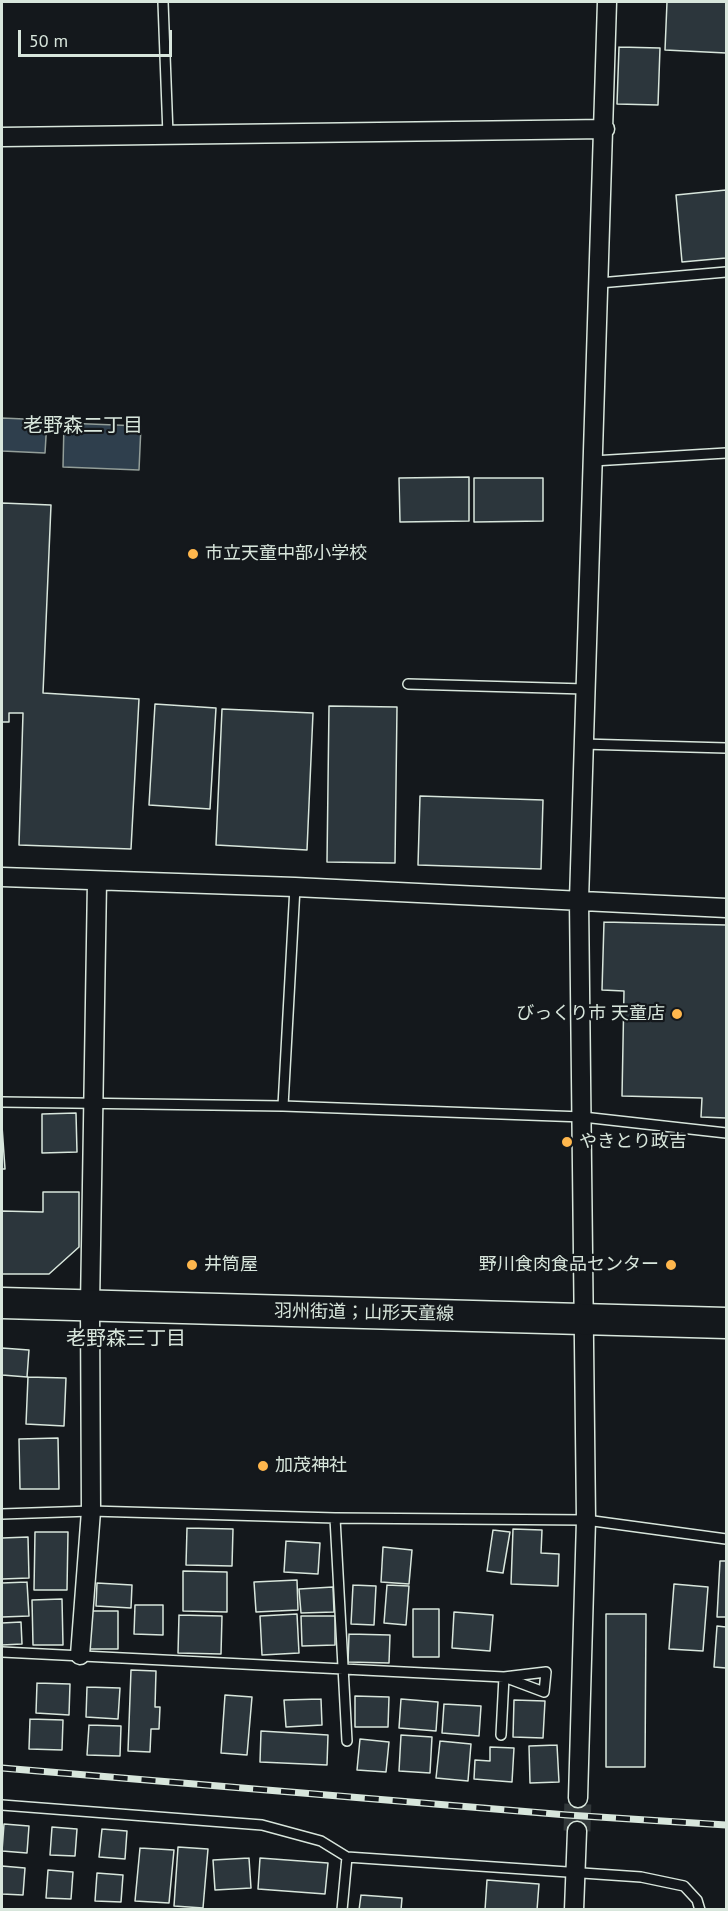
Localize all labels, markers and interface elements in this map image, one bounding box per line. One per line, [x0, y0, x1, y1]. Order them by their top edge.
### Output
scale bar [21, 18, 176, 56]
text: 50 m [29, 29, 68, 52]
district label: 老野森二丁目 [23, 414, 143, 438]
place label: 市立天童中部小学校 [205, 543, 367, 565]
marker: 市立天童中部小学校 [186, 547, 200, 561]
place label: びっくり市 天童店 [516, 1003, 665, 1025]
marker: びっくり市 天童店 [670, 1007, 684, 1021]
place label: やきとり政吉 [579, 1131, 687, 1153]
marker: やきとり政吉 [560, 1135, 574, 1149]
place label: 井筒屋 [204, 1254, 258, 1276]
place label: 野川食肉食品センター [479, 1254, 659, 1276]
marker: 井筒屋 [185, 1258, 199, 1272]
marker: 野川食肉食品センター [664, 1258, 678, 1272]
street label: 羽州街道；山形天童線 [274, 1301, 454, 1325]
district label: 老野森三丁目 [66, 1327, 186, 1351]
place label: 加茂神社 [275, 1455, 347, 1477]
marker: 加茂神社 [256, 1459, 270, 1473]

